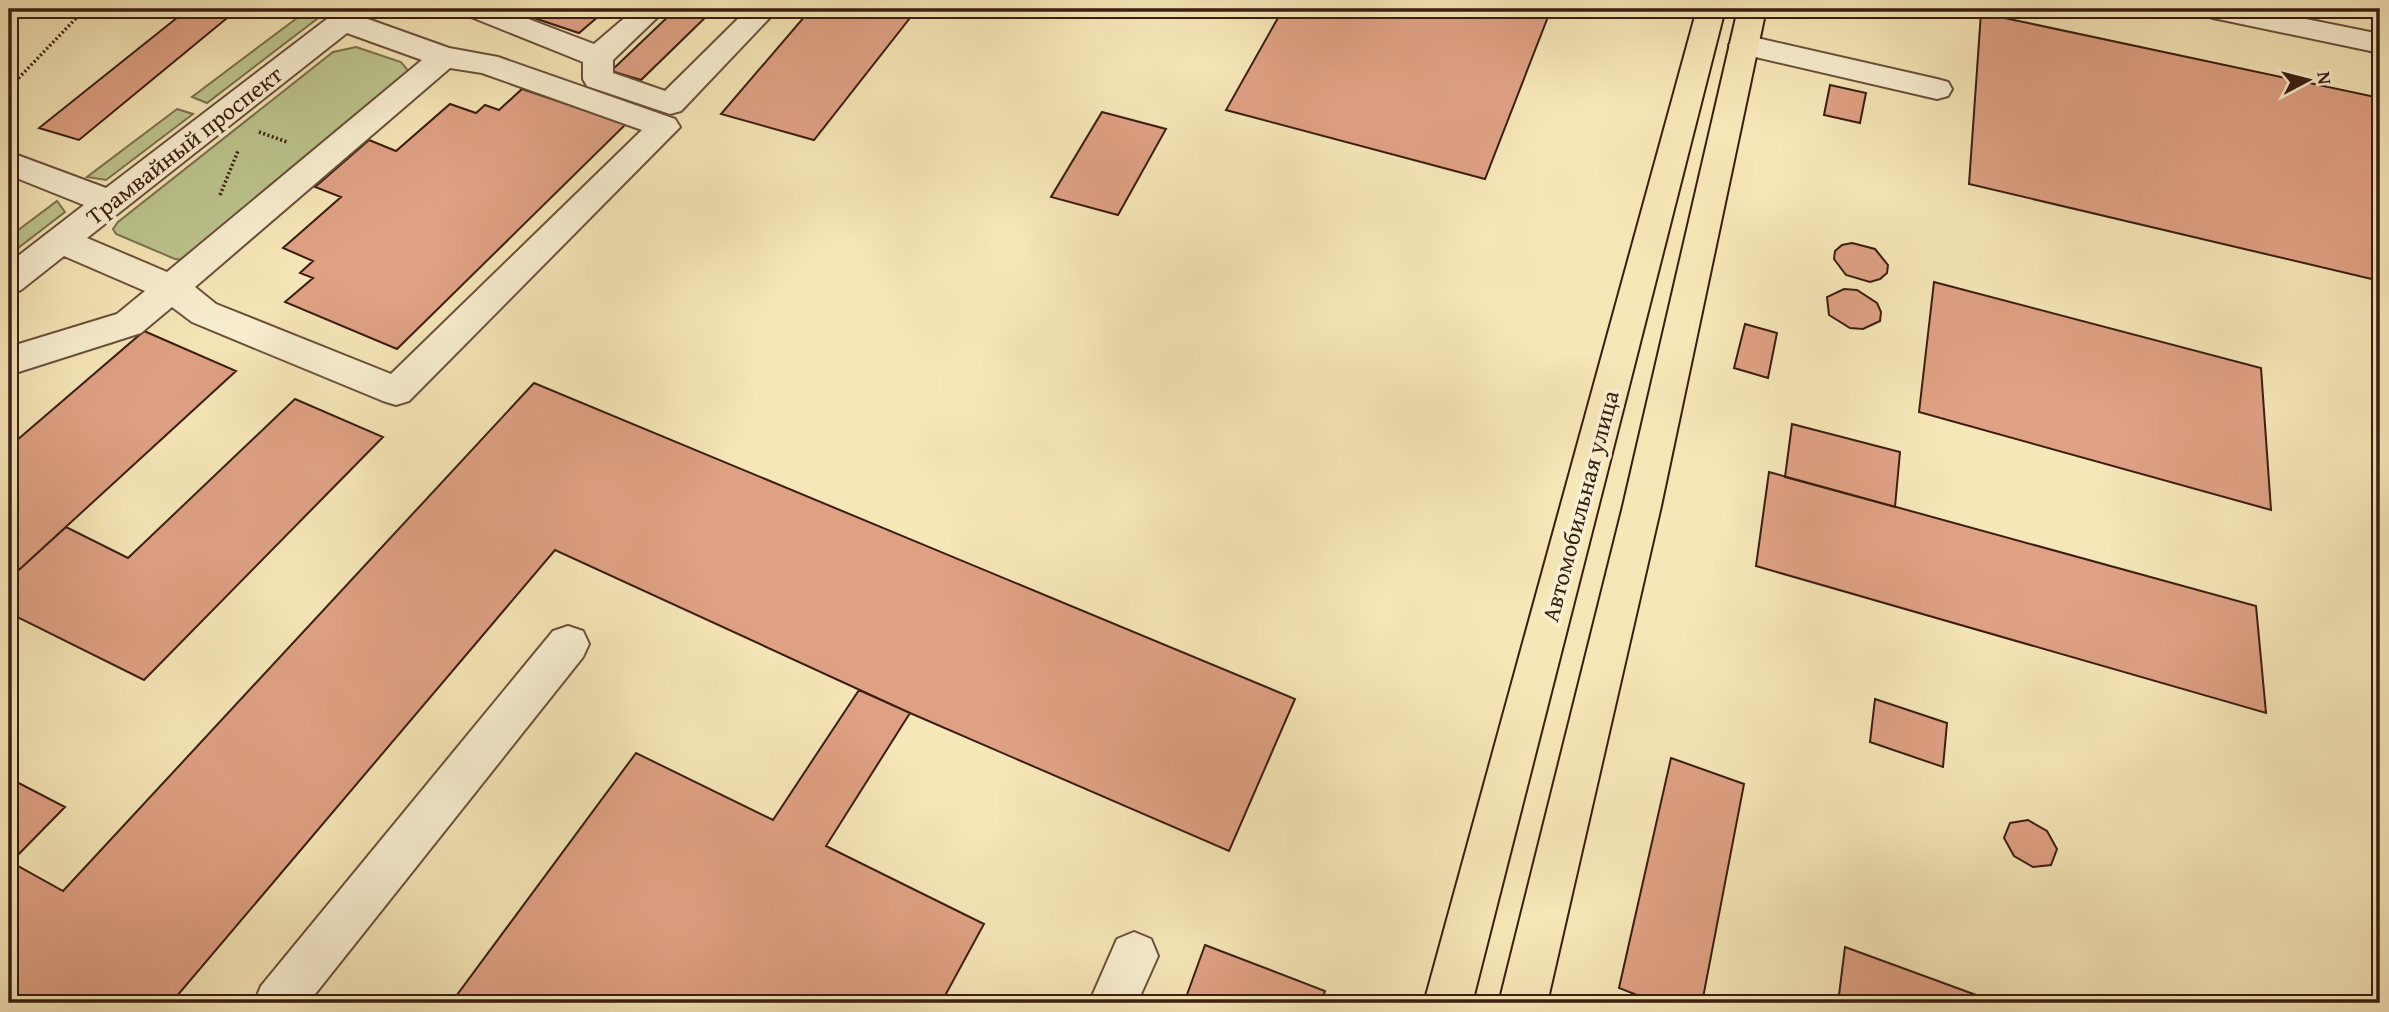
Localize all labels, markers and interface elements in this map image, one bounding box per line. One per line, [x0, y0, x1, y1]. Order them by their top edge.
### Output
north arrow [2274, 46, 2344, 116]
street label: Трамвайный проспект [78, 57, 290, 233]
text: N [2310, 70, 2340, 86]
street label: Автомобильная улица [1532, 386, 1628, 626]

